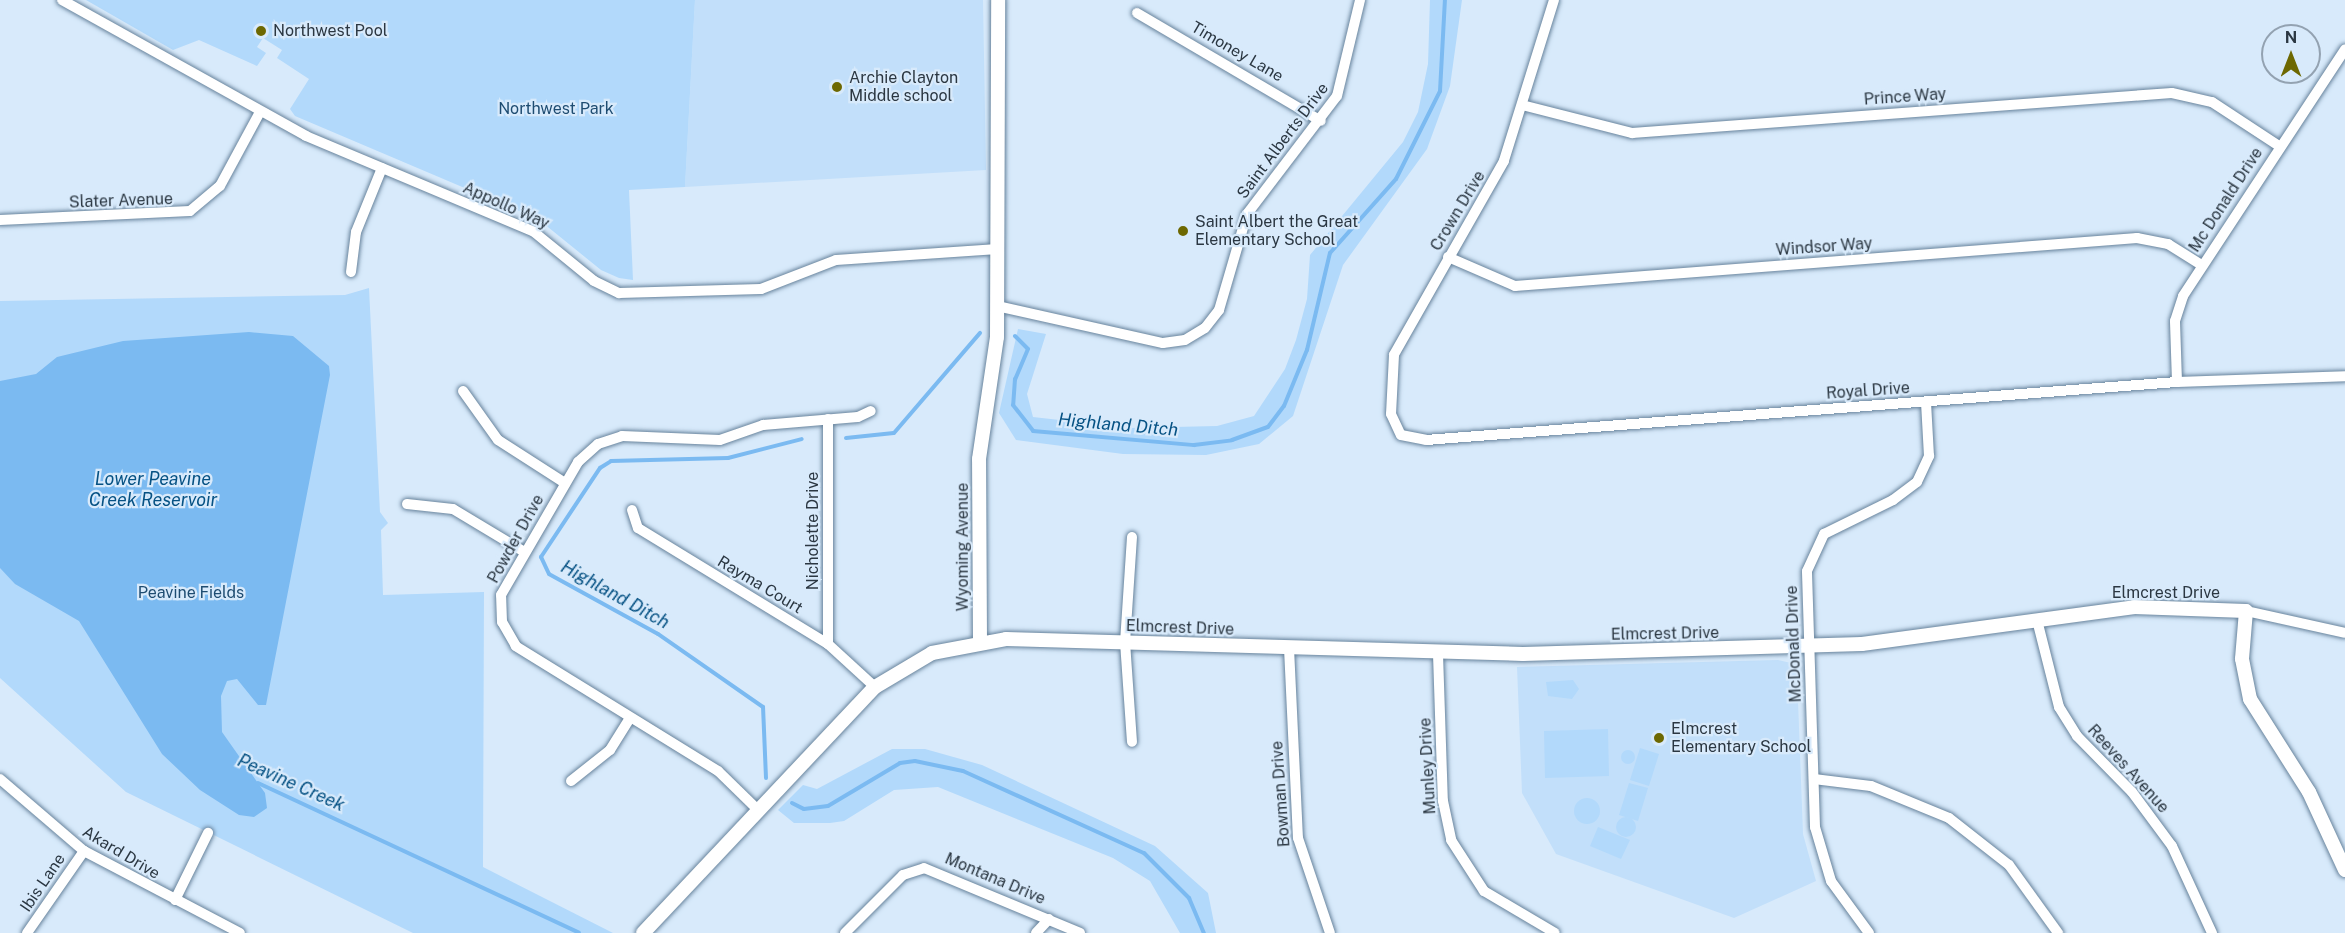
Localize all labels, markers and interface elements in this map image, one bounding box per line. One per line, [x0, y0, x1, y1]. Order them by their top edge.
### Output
street label: Timoney Lane [1188, 18, 1286, 86]
place label: Northwest Pool [273, 21, 388, 41]
marker: Northwest Pool [254, 24, 268, 38]
north arrow [2261, 24, 2321, 84]
text: N [2285, 28, 2297, 47]
place label: Archie Clayton Middle school [849, 68, 958, 106]
street label: Saint Alberts Drive [1233, 79, 1333, 203]
marker: Archie Clayton Middle school [830, 80, 844, 94]
street label: Prince Way [1863, 85, 1947, 109]
park label: Northwest Park [498, 99, 614, 119]
street label: Mc Donald Drive [2185, 144, 2267, 256]
street label: Crown Drive [1427, 167, 1489, 255]
street label: Appollo Way [460, 178, 552, 234]
street label: Slater Avenue [69, 190, 173, 212]
place label: Saint Albert the Great Elementary School [1195, 212, 1358, 250]
marker: Saint Albert the Great Elementary School [1176, 224, 1190, 238]
street label: Windsor Way [1775, 234, 1873, 260]
street label: Royal Drive [1826, 379, 1910, 403]
water label: Highland Ditch [1057, 409, 1179, 441]
water label: Lower Peavine Creek Reservoir [89, 469, 217, 512]
street label: Nicholette Drive [803, 472, 823, 590]
street label: Wyoming Avenue [953, 483, 973, 611]
street label: Powder Drive [484, 491, 548, 587]
street label: Rayma Court [714, 552, 806, 618]
water label: Highland Ditch [557, 556, 673, 634]
park label: Peavine Fields [138, 583, 244, 603]
street label: Elmcrest Drive [2112, 583, 2220, 603]
street label: McDonald Drive [1782, 585, 1806, 703]
street label: Elmcrest Drive [1126, 617, 1234, 639]
street label: Elmcrest Drive [1611, 623, 1719, 645]
street label: Munley Drive [1416, 717, 1440, 815]
place label: Elmcrest Elementary School [1671, 719, 1811, 757]
street label: Reeves Avenue [2083, 721, 2173, 817]
marker: Elmcrest Elementary School [1652, 731, 1666, 745]
street label: Bowman Drive [1268, 740, 1294, 848]
water label: Peavine Creek [234, 750, 348, 816]
street label: Akard Drive [79, 822, 163, 884]
street label: Montana Drive [942, 849, 1048, 909]
street label: Ibis Lane [17, 850, 69, 916]

